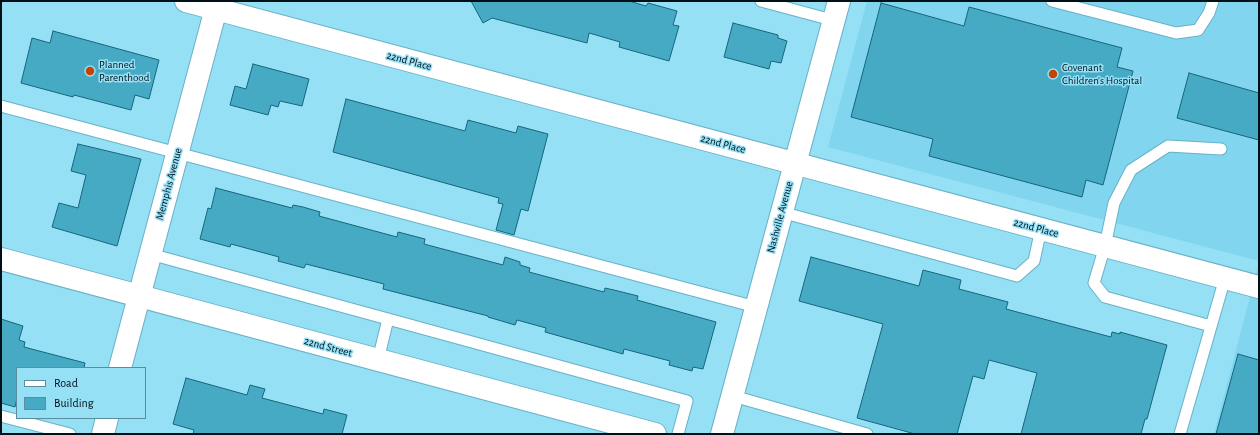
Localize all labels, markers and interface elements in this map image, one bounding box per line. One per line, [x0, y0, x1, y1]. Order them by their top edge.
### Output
street label: 22nd Place [385, 49, 433, 73]
place label: Planned Parenthood [99, 58, 149, 84]
place label: Covenant Children’s Hospital [1062, 61, 1142, 87]
marker: Planned Parenthood [84, 65, 96, 77]
marker: Covenant Children’s Hospital [1047, 68, 1059, 80]
street label: 22nd Place [699, 132, 747, 156]
street label: Memphis Avenue [153, 146, 185, 222]
street label: Nashville Avenue [764, 180, 796, 254]
street label: 22nd Place [1012, 216, 1060, 240]
street label: 22nd Street [303, 334, 353, 360]
legend [16, 367, 146, 419]
text: Road [54, 377, 78, 389]
text: Building [54, 397, 94, 409]

